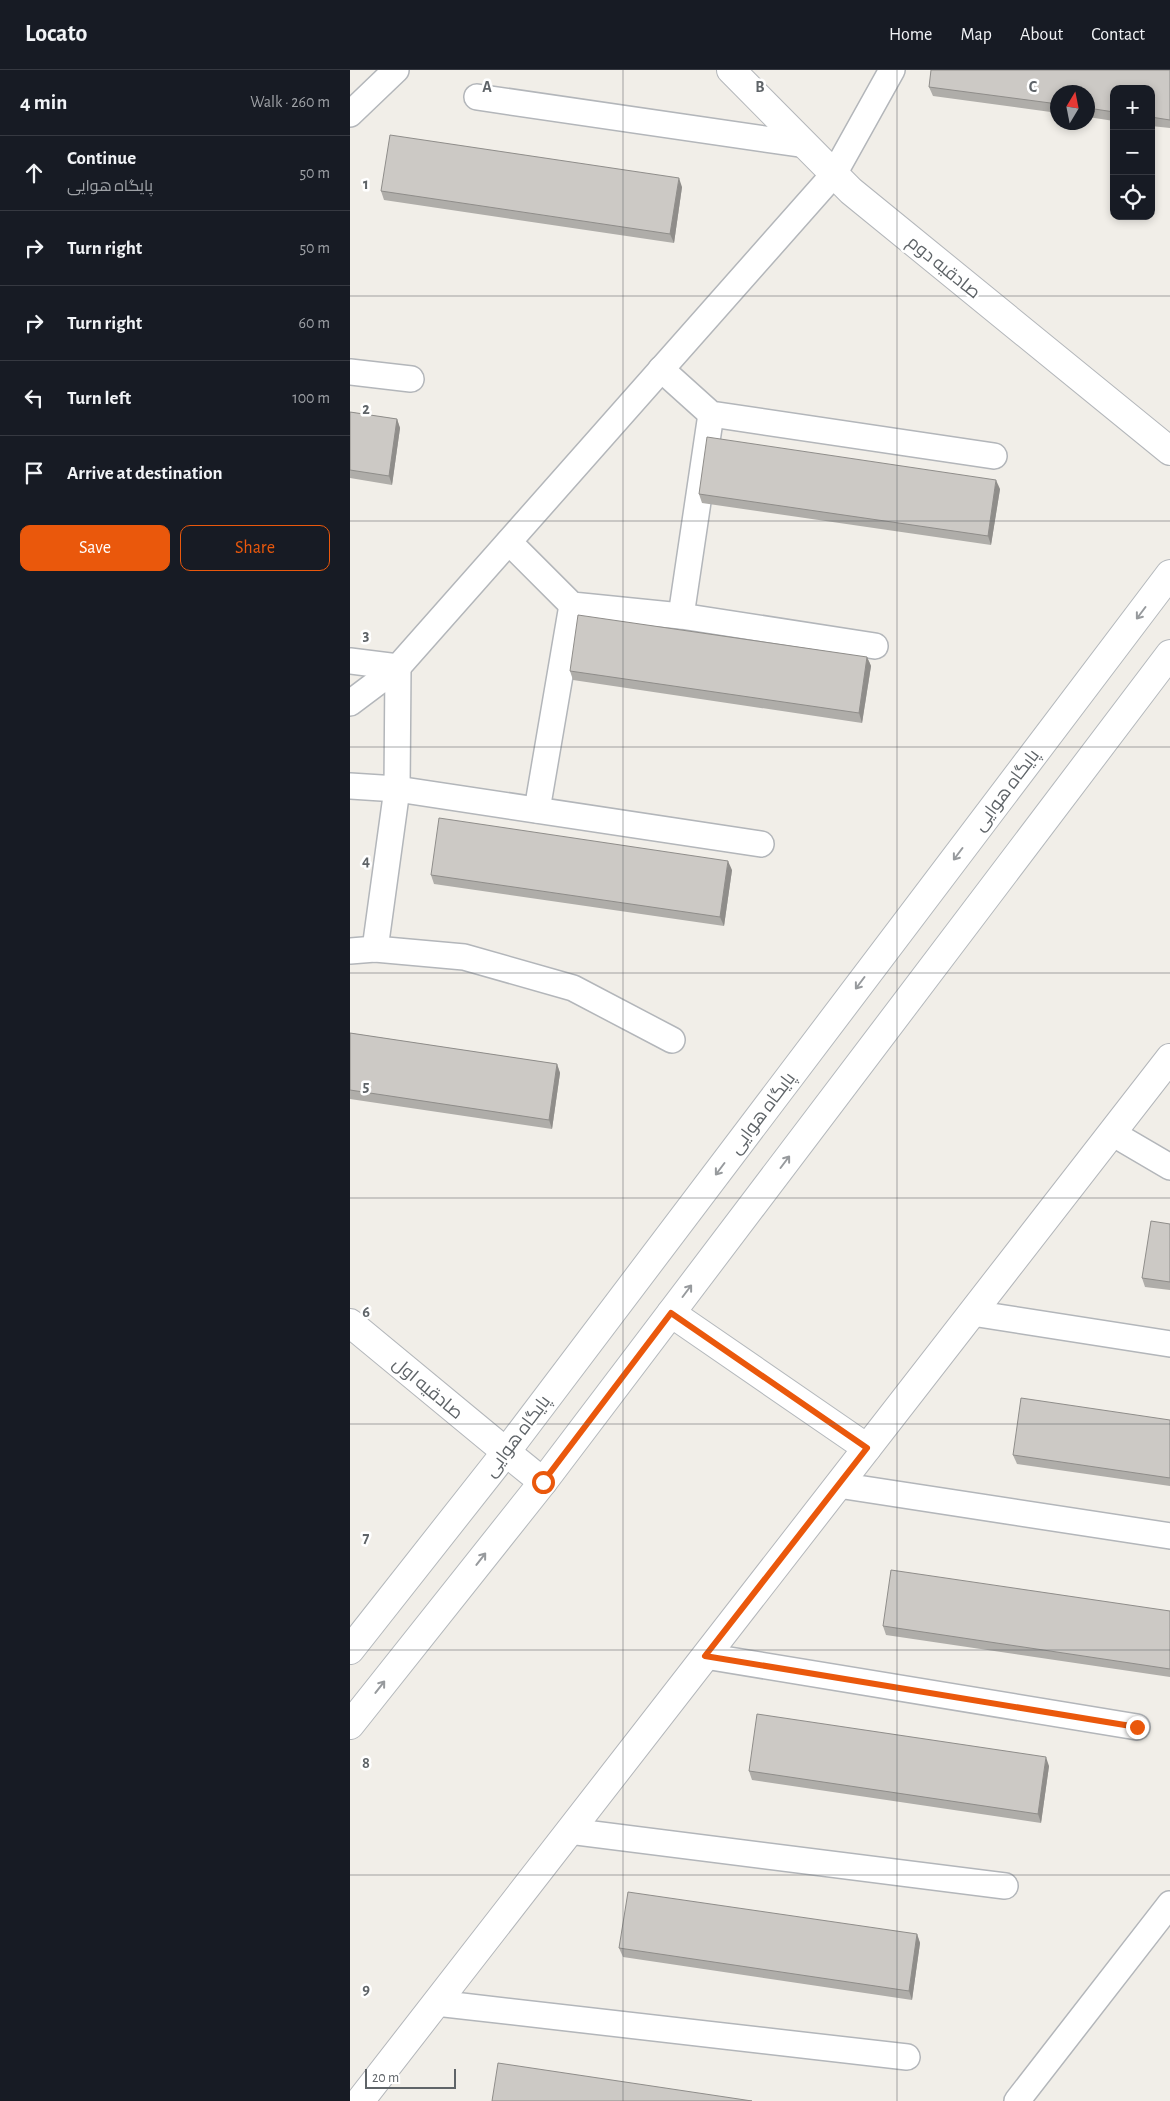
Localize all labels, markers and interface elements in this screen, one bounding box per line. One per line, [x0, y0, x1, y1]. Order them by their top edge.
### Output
text: Locato [25, 22, 87, 46]
text: Home [889, 26, 932, 44]
text: Map [960, 26, 992, 44]
text: About [1020, 26, 1063, 44]
text: Contact [1091, 26, 1145, 44]
text: A [482, 79, 492, 95]
text: B [755, 79, 765, 95]
text: C [1029, 79, 1038, 95]
north arrow [1050, 85, 1095, 130]
map controls [1110, 85, 1155, 220]
button: + [1110, 85, 1155, 130]
text: 4 min [20, 92, 67, 113]
text: Walk · 260 m [250, 94, 330, 110]
button: − [1110, 130, 1155, 175]
text: Continue [67, 149, 136, 168]
icon: ahead [20, 159, 48, 187]
text: 50 m [299, 165, 330, 181]
button: locate [1110, 175, 1155, 220]
text: 1 [363, 176, 369, 192]
text: پایگاه هوایی [67, 178, 153, 194]
street label: صادقیه دوم [902, 233, 983, 304]
icon: right [20, 234, 48, 262]
text: Turn right [67, 239, 142, 258]
text: 50 m [299, 240, 330, 256]
icon: right [20, 309, 48, 337]
text: Turn right [67, 314, 142, 333]
text: 60 m [299, 315, 330, 331]
icon: left [20, 384, 48, 412]
text: Turn left [67, 389, 131, 408]
text: 100 m [292, 390, 330, 406]
text: 2 [362, 401, 370, 417]
icon: arrive [20, 459, 48, 487]
text: Arrive at destination [67, 464, 223, 483]
button: Save [20, 525, 170, 571]
button: Share [180, 525, 330, 571]
one-way arrow [1135, 606, 1146, 619]
text: 3 [363, 627, 370, 643]
street label: پایگاه هوایی [970, 746, 1045, 836]
one-way arrow [953, 847, 963, 861]
text: 4 [362, 853, 370, 869]
one-way arrow [855, 976, 865, 990]
street label: پایگاه هوایی [726, 1069, 801, 1159]
text: 5 [363, 1078, 370, 1094]
one-way arrow [779, 1156, 790, 1169]
one-way arrow [714, 1162, 725, 1175]
one-way arrow [681, 1285, 692, 1298]
text: 6 [362, 1304, 370, 1320]
street label: صادقیه اول [388, 1355, 466, 1424]
street label: پایگاه هوایی [481, 1392, 556, 1482]
route start [532, 1471, 555, 1494]
text: 7 [363, 1530, 370, 1546]
one-way arrow [476, 1553, 487, 1566]
one-way arrow [375, 1680, 386, 1693]
route end [1126, 1716, 1149, 1739]
text: 8 [362, 1755, 370, 1771]
text: 9 [362, 1981, 370, 1997]
scale bar [365, 2066, 456, 2089]
text: 20 m [372, 2071, 399, 2085]

